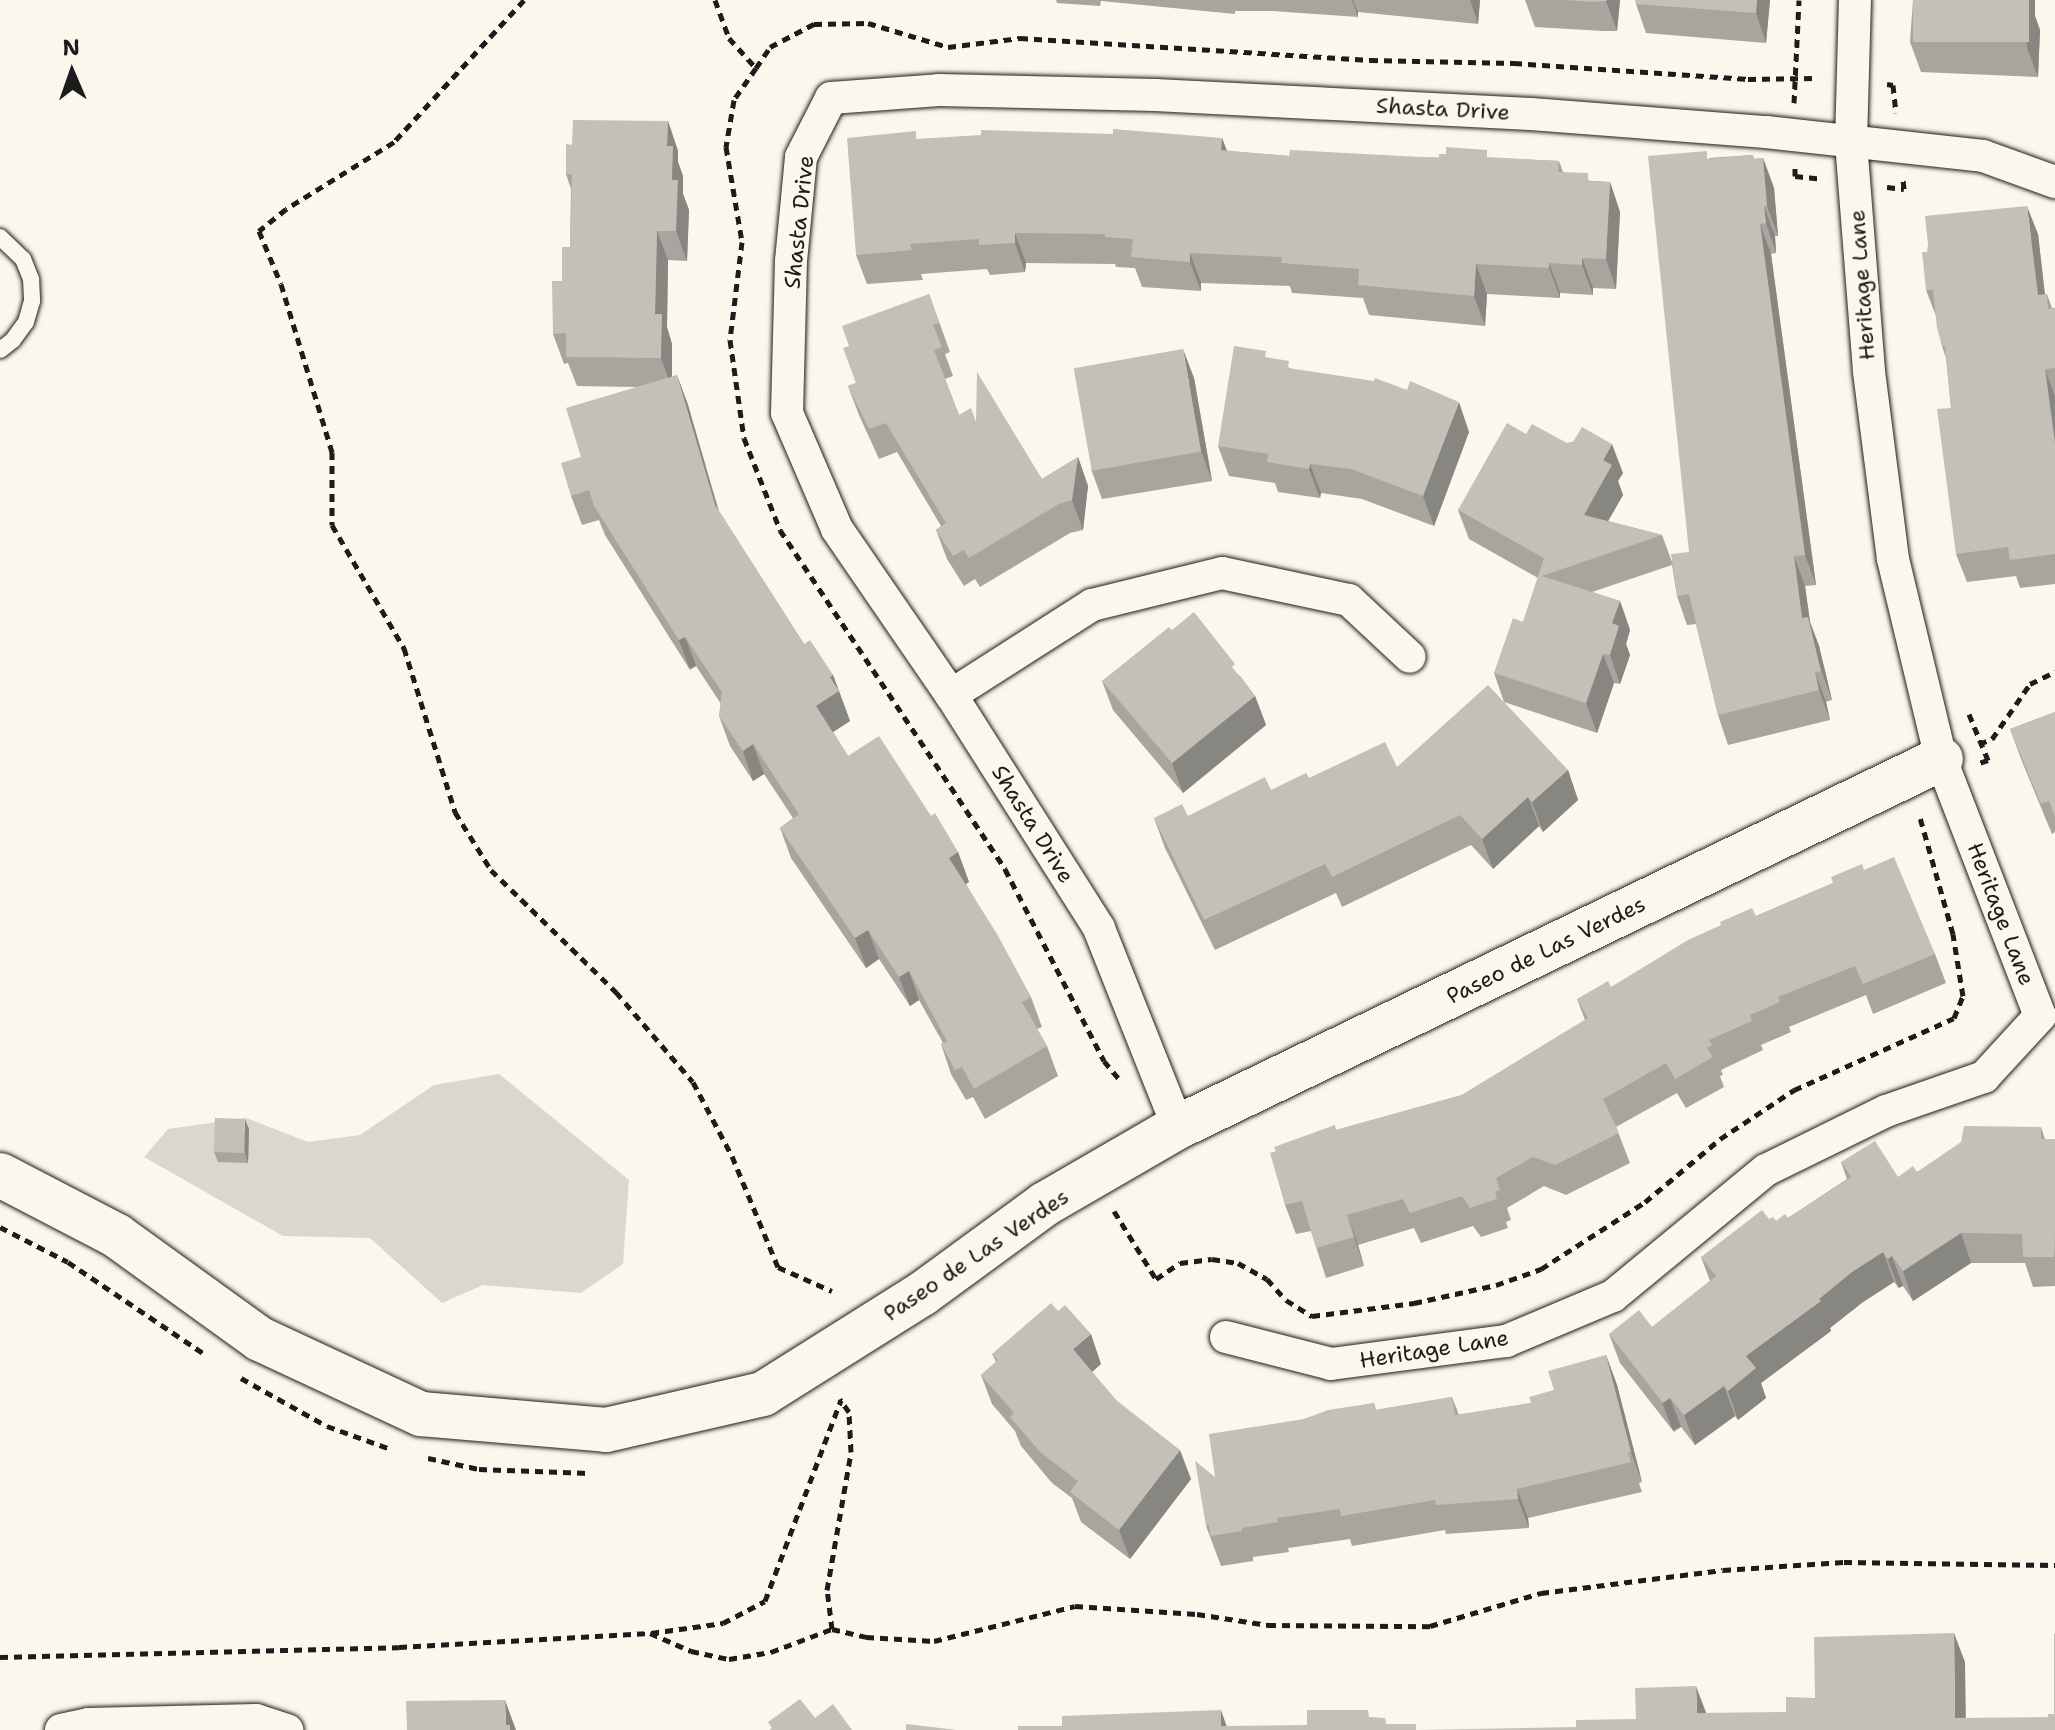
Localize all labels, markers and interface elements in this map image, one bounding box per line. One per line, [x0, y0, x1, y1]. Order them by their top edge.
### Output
north arrow [32, 32, 112, 112]
text: N [62, 33, 80, 62]
street label: Shasta Drive [1375, 92, 1511, 126]
street label: Shasta Drive [779, 154, 819, 290]
street label: Heritage Lane [1844, 209, 1880, 361]
street label: Shasta Drive [986, 760, 1080, 888]
street label: Heritage Lane [1962, 839, 2040, 989]
street label: Paseo de Las Verdes [1442, 890, 1650, 1010]
street label: Paseo de Las Verdes [878, 1183, 1074, 1327]
street label: Heritage Lane [1358, 1324, 1510, 1374]

